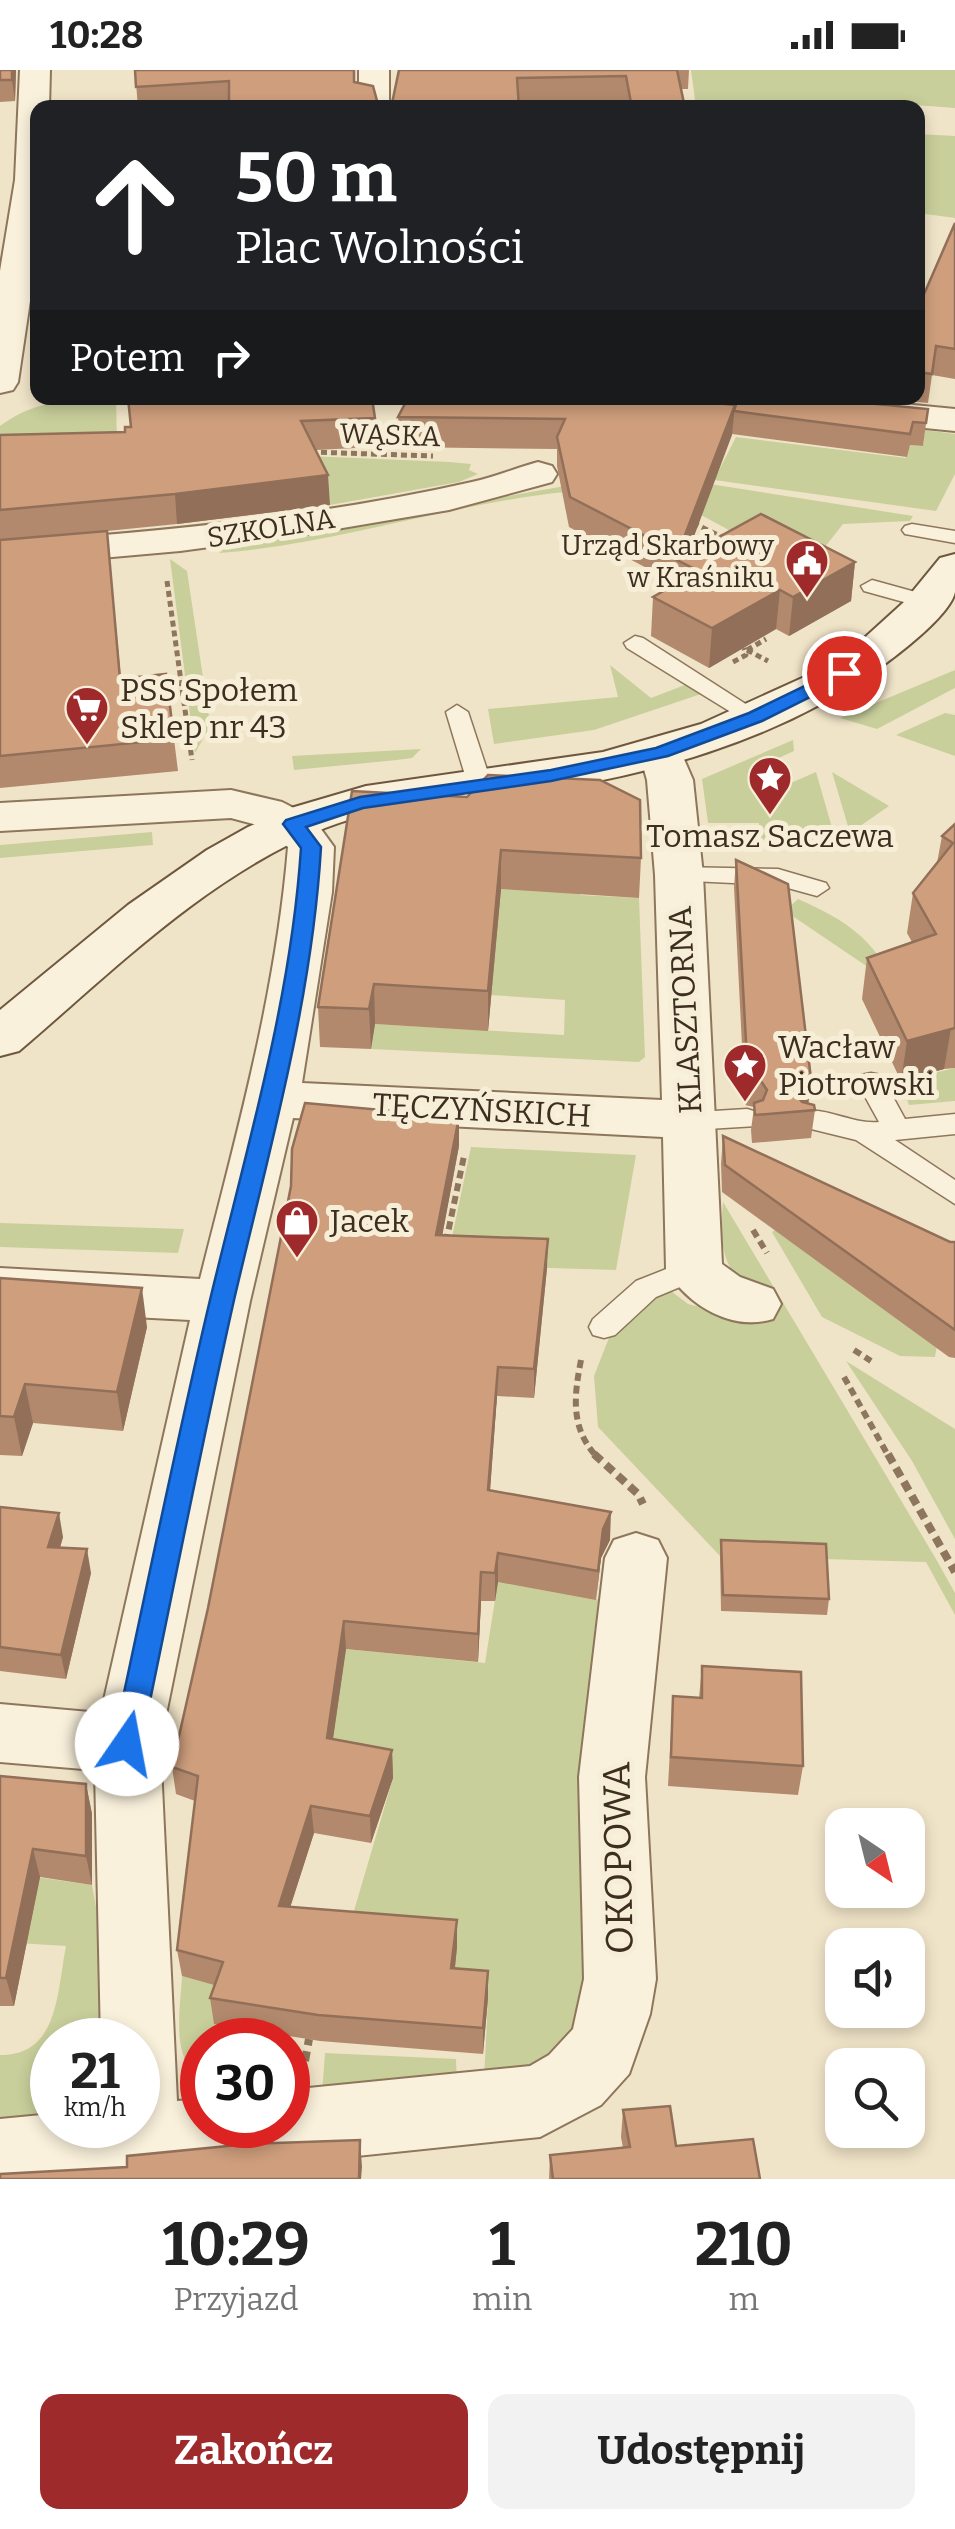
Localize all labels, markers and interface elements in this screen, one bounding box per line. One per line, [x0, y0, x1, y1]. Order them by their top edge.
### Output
text: 10:28 [50, 12, 144, 58]
text: 50 m [235, 136, 397, 220]
icon: ahead [70, 140, 200, 270]
text: Plac Wolności [235, 221, 524, 275]
icon: right [204, 330, 259, 385]
text: Potem [70, 335, 184, 381]
street label: WĄSKA [339, 417, 441, 453]
street label: SZKOLNA [205, 502, 337, 554]
place label: Urząd Skarbowy w Kraśniku [561, 529, 774, 594]
public building icon: Urząd Skarbowy w Kraśniku [784, 538, 830, 599]
pin [802, 631, 887, 716]
icon: arrive [817, 646, 872, 701]
place label: PSS Społem Sklep nr 43 [120, 671, 298, 746]
supermarket icon: PSS Społem Sklep nr 43 [64, 685, 110, 746]
place icon: Tomasz Saczewa [747, 755, 793, 816]
place label: Tomasz Saczewa [646, 817, 894, 855]
street label: KLASZTORNA [661, 905, 709, 1115]
place label: Wacław Piotrowski [778, 1028, 935, 1103]
place icon: Wacław Piotrowski [722, 1042, 768, 1103]
street label: TĘCZYŃSKICH [372, 1085, 592, 1135]
shop icon: Jacek [274, 1198, 320, 1259]
place label: Jacek [329, 1202, 409, 1240]
position arrow [75, 1692, 179, 1796]
street label: OKOPOWA [593, 1761, 643, 1955]
north arrow [825, 1808, 925, 1908]
map controls [825, 1808, 925, 2148]
button: sound [825, 1928, 925, 2028]
speed limit sign: 30 [180, 2018, 310, 2148]
text: 21 [70, 2041, 120, 2101]
button: search [825, 2048, 925, 2148]
text: km/h [64, 2093, 126, 2123]
text: 10:29 [162, 2209, 310, 2281]
text: 1 [489, 2209, 515, 2281]
text: 210 [695, 2209, 793, 2281]
text: Przyjazd [174, 2280, 299, 2318]
text: min [472, 2280, 532, 2318]
text: m [728, 2280, 759, 2318]
button: Zakończ [40, 2394, 468, 2509]
button: Udostępnij [488, 2394, 915, 2509]

